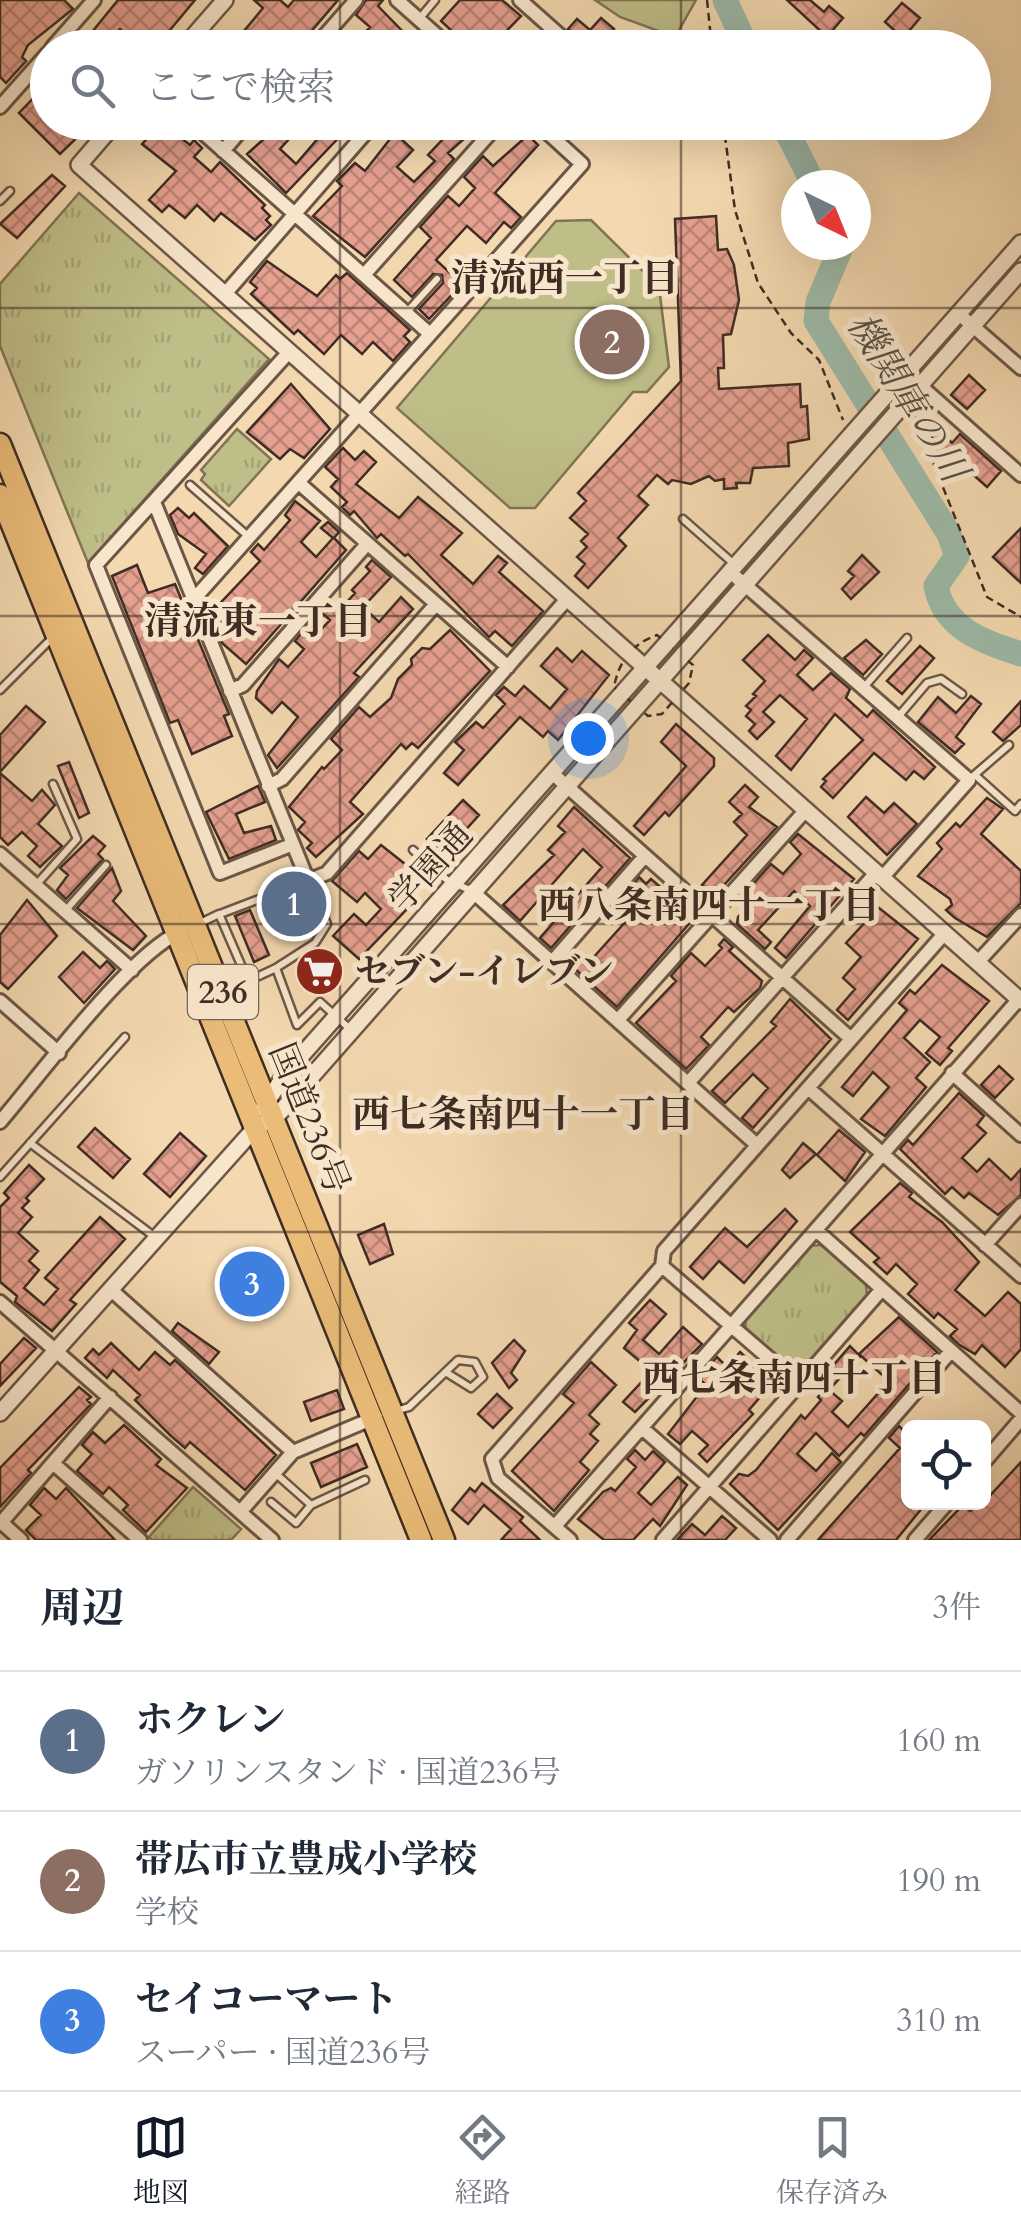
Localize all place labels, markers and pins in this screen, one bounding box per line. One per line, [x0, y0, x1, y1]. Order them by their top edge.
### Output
pin: 2 [580, 304, 644, 380]
pin: 1 [262, 866, 326, 942]
supermarket icon: セブン-イレブン [294, 945, 346, 997]
place label: セブン-イレブン [355, 948, 614, 996]
pin: 3 [220, 1246, 284, 1322]

